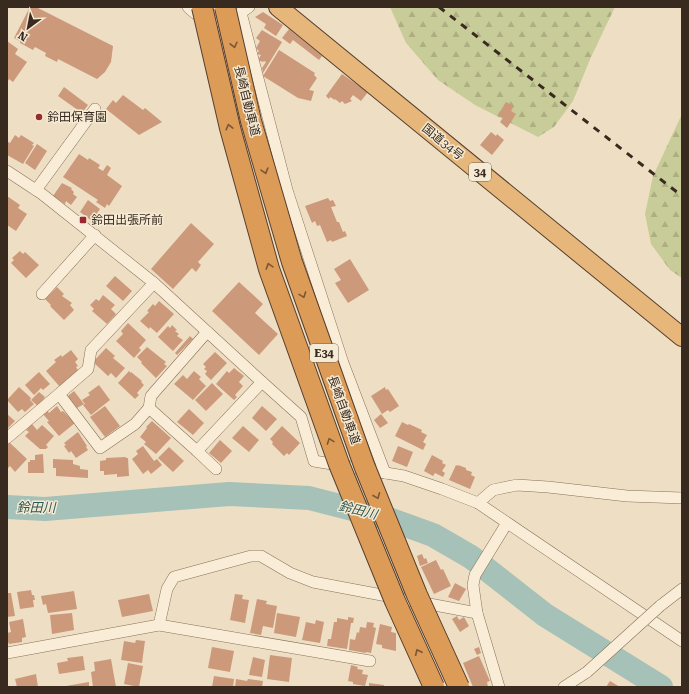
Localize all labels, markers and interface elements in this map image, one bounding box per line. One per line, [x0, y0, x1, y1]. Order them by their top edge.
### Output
north arrow [8, 8, 48, 48]
text: N [15, 28, 30, 44]
one-way arrow [229, 41, 238, 48]
street label: 長崎自動車道 [231, 64, 263, 138]
place label: 鈴田保育園 [47, 110, 107, 124]
marker: 鈴田保育園 [34, 112, 44, 122]
street label: 国道34号 [419, 121, 467, 163]
one-way arrow [226, 124, 234, 130]
road number: 34 [469, 163, 491, 181]
one-way arrow [261, 168, 269, 174]
place label: 鈴田出張所前 [91, 213, 163, 227]
marker: 鈴田出張所前 [78, 215, 88, 225]
one-way arrow [265, 262, 274, 269]
one-way arrow [299, 292, 307, 299]
road number: E34 [310, 344, 338, 362]
street label: 長崎自動車道 [325, 374, 363, 446]
one-way arrow [327, 438, 335, 445]
one-way arrow [372, 493, 380, 500]
water label: 鈴田川 [337, 498, 381, 522]
water label: 鈴田川 [16, 500, 57, 515]
one-way arrow [415, 648, 423, 656]

